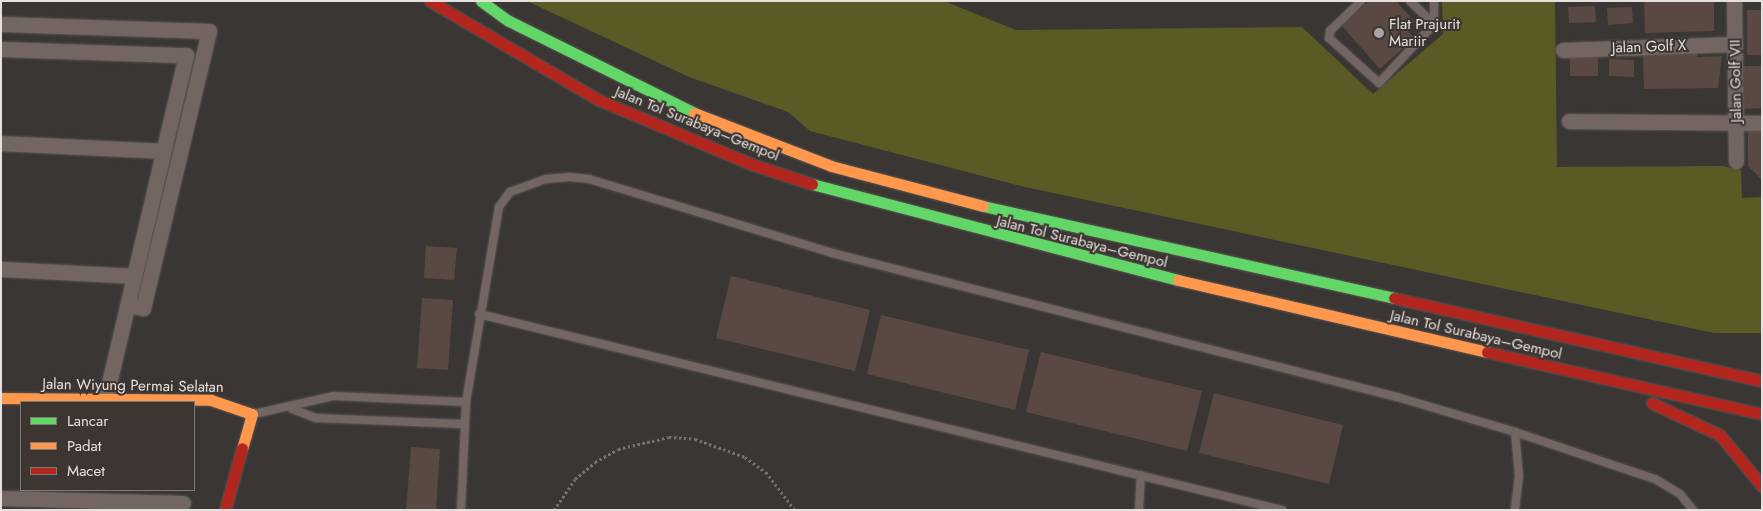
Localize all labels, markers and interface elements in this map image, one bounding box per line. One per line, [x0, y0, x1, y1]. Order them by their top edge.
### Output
place label: Flat Prajurit Mariir [1389, 15, 1460, 50]
marker: Flat Prajurit Mariir [1373, 27, 1385, 39]
street label: Jalan Golf X [1612, 37, 1686, 57]
street label: Jalan Golf VII [1726, 39, 1746, 123]
street label: Jalan Tol Surabaya–Gempol [612, 83, 782, 165]
street label: Jalan Tol Surabaya–Gempol [995, 212, 1169, 272]
street label: Jalan Tol Surabaya–Gempol [1388, 306, 1564, 364]
street label: Jalan Wiyung Permai Selatan [42, 375, 224, 397]
legend [20, 401, 195, 491]
text: Lancar [67, 410, 108, 432]
text: Padat [67, 435, 101, 457]
text: Macet [67, 460, 105, 482]

